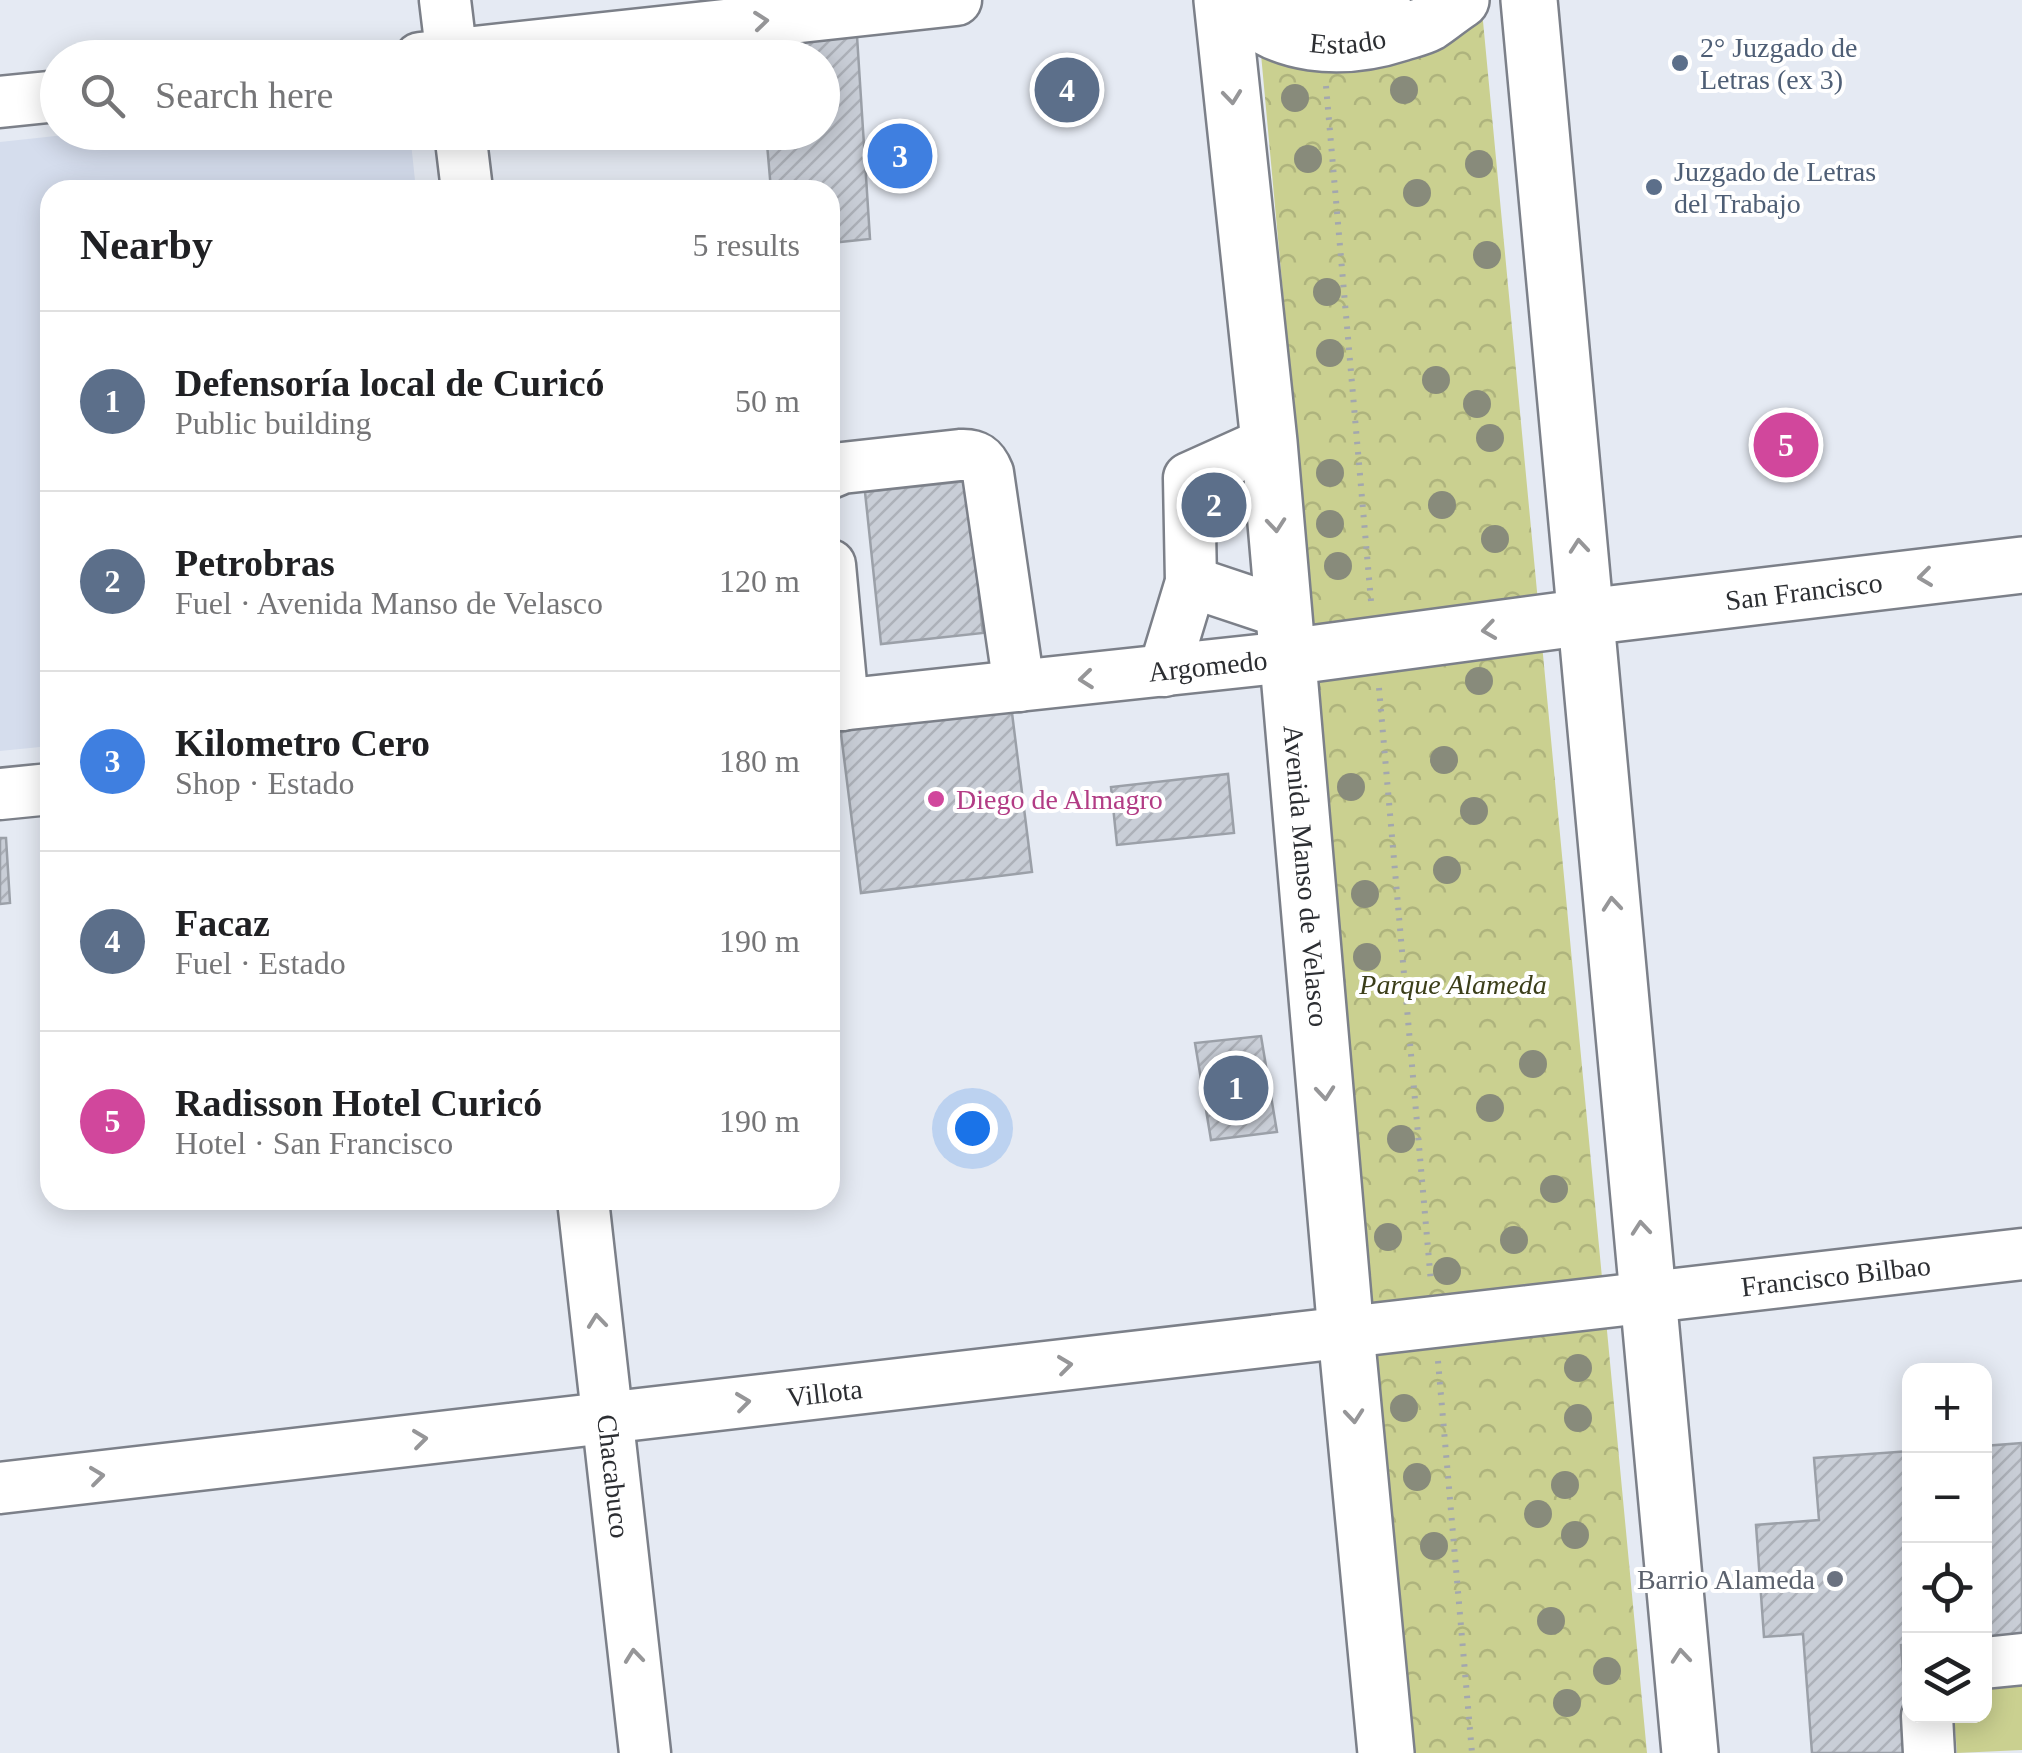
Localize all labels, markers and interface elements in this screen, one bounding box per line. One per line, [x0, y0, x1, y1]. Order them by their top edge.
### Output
one-way arrow [753, 11, 769, 32]
street label: Estado [1308, 23, 1389, 60]
place label: 2° Juzgado de Letras (ex 3) [1700, 32, 1857, 95]
search box [40, 40, 840, 150]
pin: 4 [1034, 52, 1100, 128]
marker: 2° Juzgado de Letras (ex 3) [1669, 52, 1691, 74]
icon: search [75, 68, 130, 123]
text: Search here [155, 74, 333, 116]
one-way arrow [1221, 89, 1243, 105]
pin: 3 [868, 118, 932, 194]
place label: Juzgado de Letras del Trabajo [1674, 156, 1876, 219]
marker: Juzgado de Letras del Trabajo [1643, 176, 1665, 198]
text: Nearby [80, 222, 213, 268]
text: 5 results [692, 227, 800, 263]
text: Defensoría local de Curicó [175, 362, 605, 404]
text: 1 [105, 383, 121, 419]
text: 50 m [735, 383, 800, 419]
text: Public building [175, 405, 371, 441]
pin: 5 [1754, 408, 1818, 482]
pin: 2 [1182, 468, 1246, 542]
one-way arrow [1265, 517, 1287, 533]
one-way arrow [1569, 537, 1591, 553]
text: Petrobras [175, 542, 335, 584]
text: 2 [105, 563, 121, 599]
text: 120 m [719, 563, 800, 599]
one-way arrow [1917, 566, 1933, 587]
street label: San Francisco [1724, 567, 1884, 616]
text: Fuel · Avenida Manso de Velasco [175, 585, 603, 621]
one-way arrow [1481, 619, 1497, 640]
street label: Argomedo [1147, 644, 1269, 688]
one-way arrow [1078, 668, 1094, 689]
text: Kilometro Cero [175, 722, 430, 764]
street label: Avenida Manso de Velasco [1278, 724, 1334, 1028]
text: 3 [105, 743, 121, 779]
text: 180 m [719, 743, 800, 779]
text: Shop · Estado [175, 765, 355, 801]
place label: Diego de Almagro [956, 784, 1163, 815]
marker: Diego de Almagro [925, 788, 947, 810]
one-way arrow [1601, 896, 1623, 912]
text: Facaz [175, 902, 270, 944]
text: 4 [105, 923, 121, 959]
text: 190 m [719, 923, 800, 959]
text: Fuel · Estado [175, 945, 346, 981]
park label: Parque Alameda [1358, 969, 1547, 1000]
pin: 1 [1204, 1050, 1268, 1126]
text: Radisson Hotel Curicó [175, 1082, 542, 1124]
one-way arrow [1314, 1085, 1336, 1101]
text: 5 [105, 1103, 121, 1139]
text: 190 m [719, 1103, 800, 1139]
your location [947, 1103, 998, 1154]
text: Hotel · San Francisco [175, 1125, 453, 1161]
one-way arrow [1631, 1219, 1653, 1235]
street label: Francisco Bilbao [1739, 1250, 1932, 1302]
one-way arrow [587, 1313, 608, 1329]
one-way arrow [1058, 1355, 1074, 1376]
map controls [1902, 1363, 1992, 1723]
button: + [1902, 1363, 1992, 1453]
street label: Villota [785, 1373, 865, 1413]
one-way arrow [735, 1392, 751, 1413]
one-way arrow [1343, 1409, 1364, 1425]
street label: Chacabuco [591, 1413, 636, 1540]
one-way arrow [412, 1429, 428, 1450]
button: − [1902, 1453, 1992, 1543]
one-way arrow [89, 1466, 105, 1487]
button: locate [1902, 1543, 1992, 1633]
place label: Barrio Alameda [1637, 1564, 1816, 1595]
marker: Barrio Alameda [1824, 1568, 1846, 1590]
button: layers [1902, 1633, 1992, 1723]
one-way arrow [1670, 1647, 1692, 1663]
one-way arrow [624, 1648, 645, 1664]

